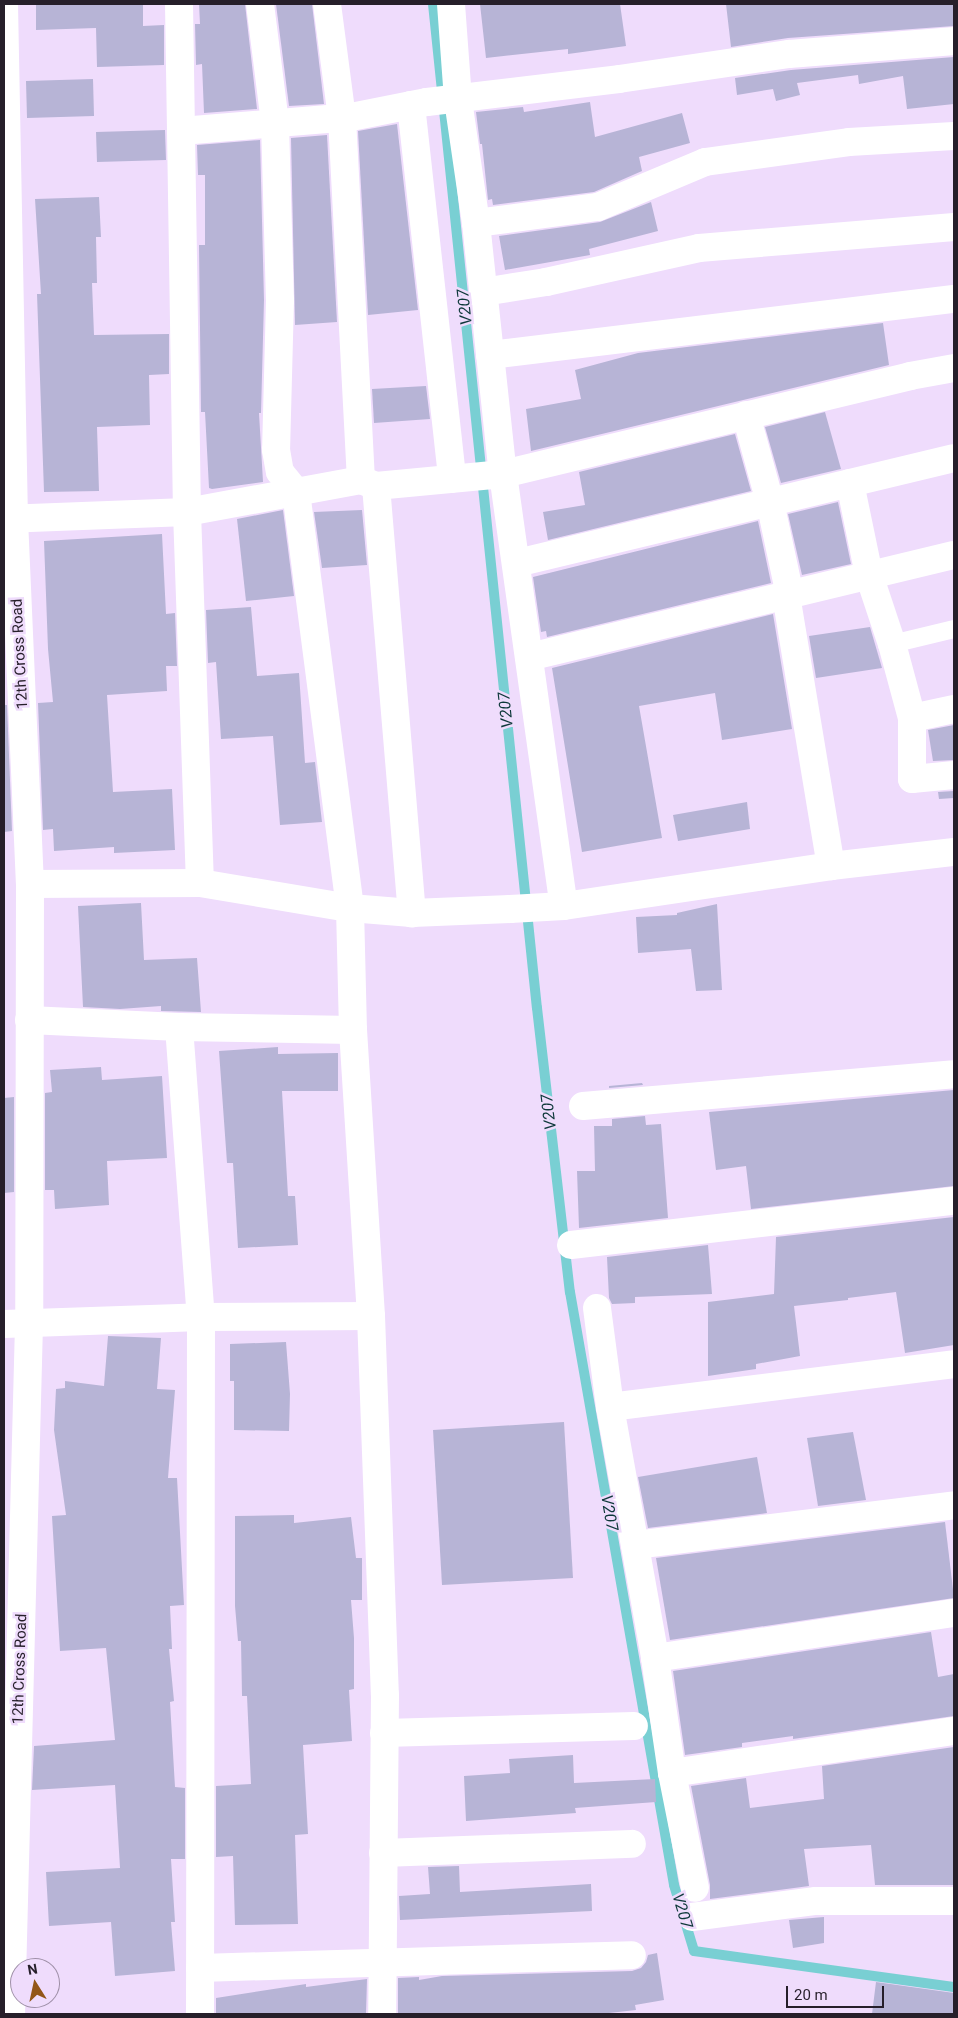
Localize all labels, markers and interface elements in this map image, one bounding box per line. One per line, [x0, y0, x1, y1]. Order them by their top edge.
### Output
water label: V207 [454, 288, 476, 326]
street label: 12th Cross Road [8, 598, 32, 710]
water label: V207 [495, 691, 517, 729]
water label: V207 [537, 1093, 561, 1131]
water label: V207 [596, 1494, 622, 1532]
street label: 12th Cross Road [9, 1613, 31, 1725]
water label: V207 [668, 1891, 696, 1931]
north arrow [10, 1958, 60, 2008]
text: N [26, 1960, 39, 1978]
scale bar [788, 1976, 886, 2008]
text: 20 m [794, 1986, 828, 2004]

